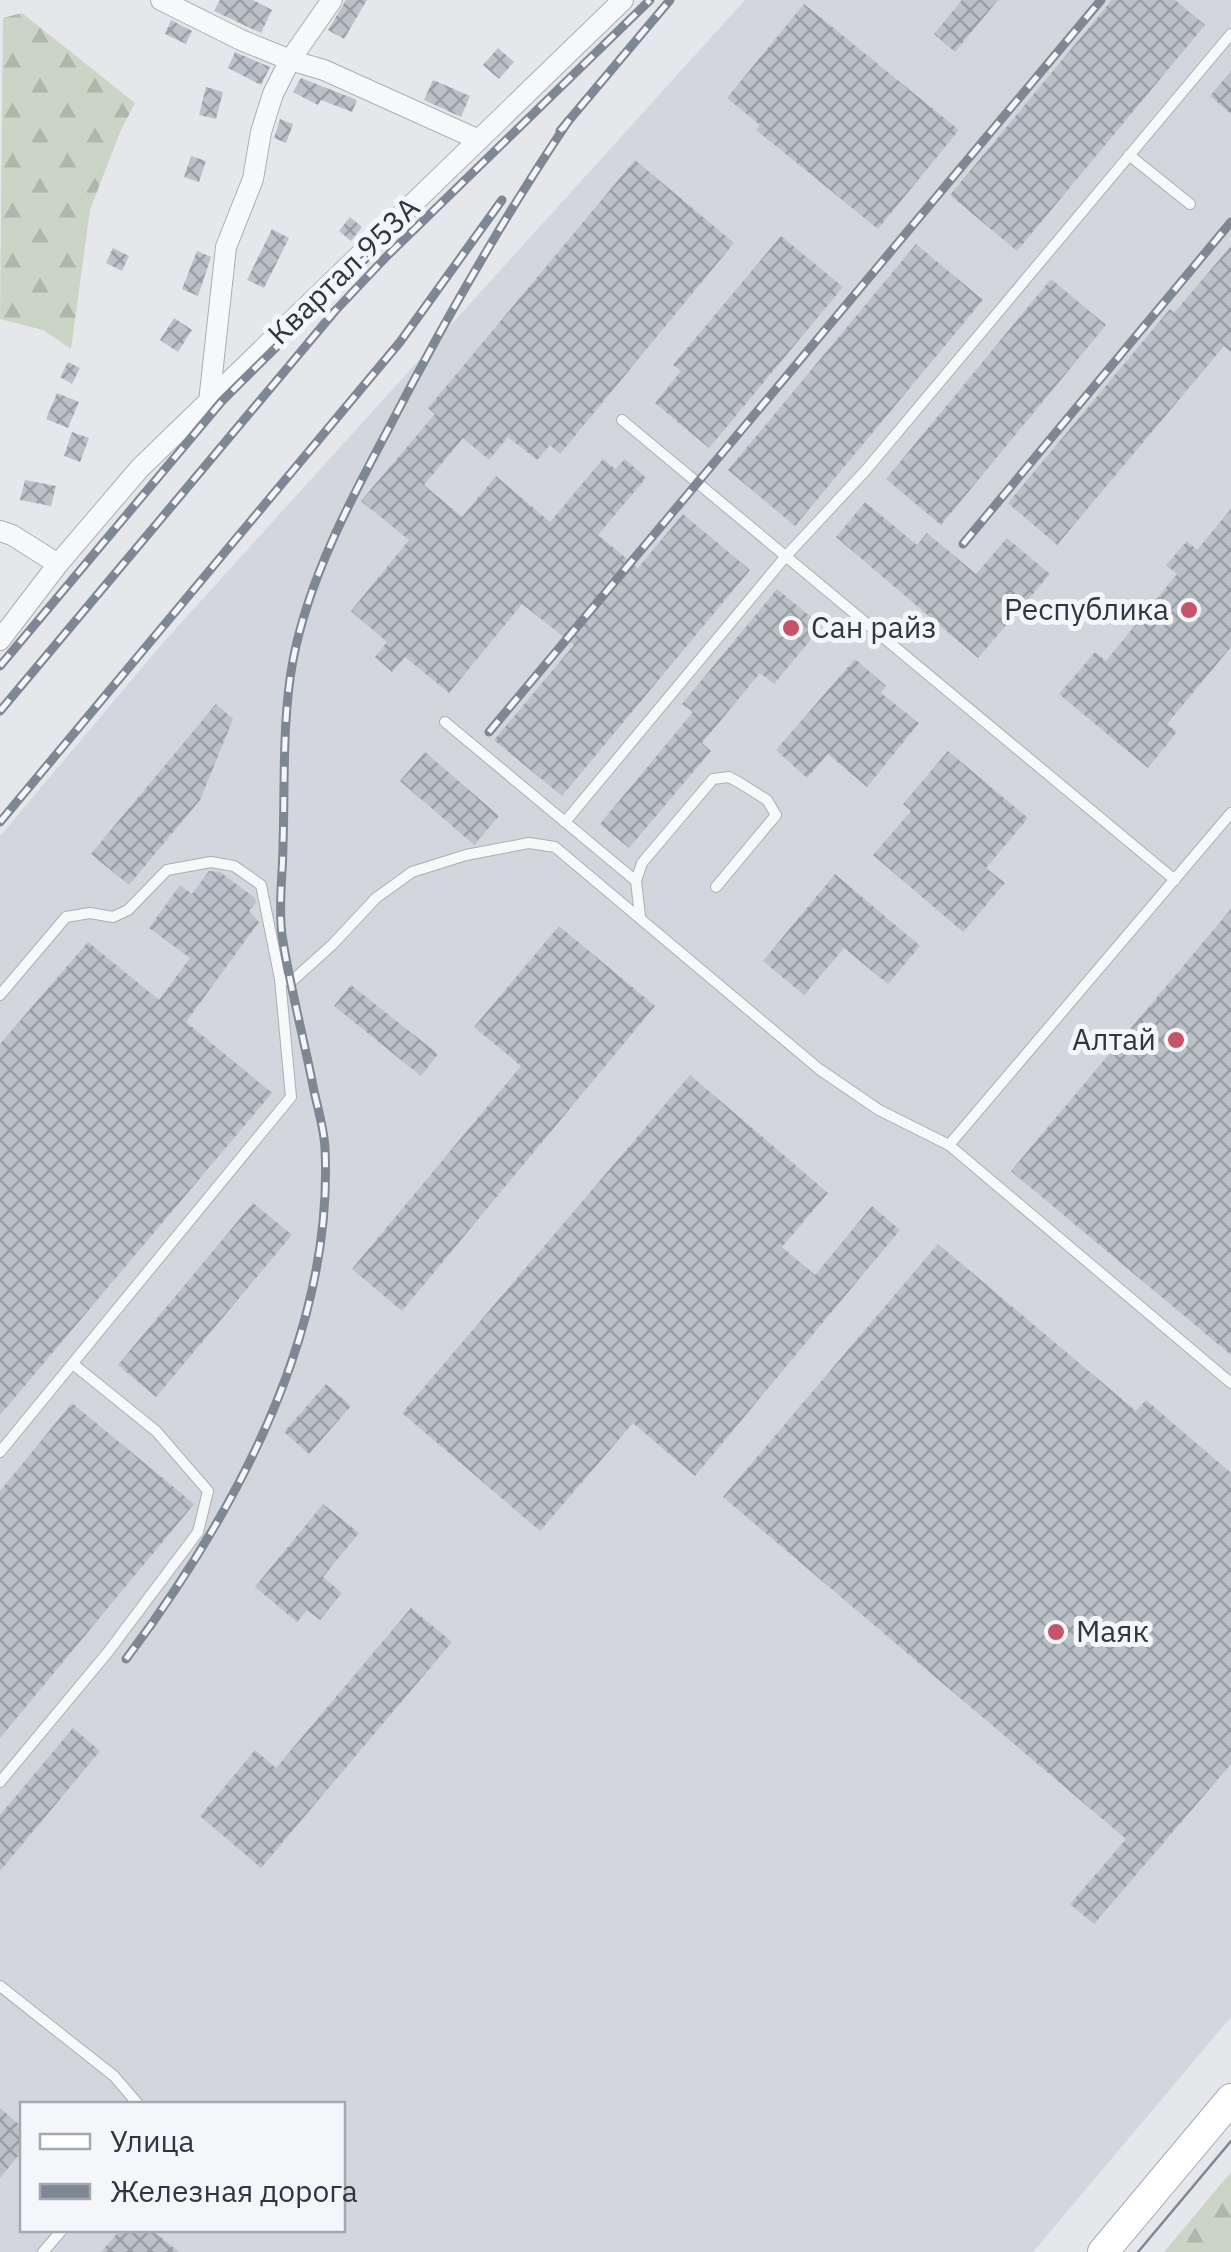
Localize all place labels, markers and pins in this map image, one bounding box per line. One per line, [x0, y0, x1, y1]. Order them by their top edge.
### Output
place label: Республика [1004, 589, 1169, 628]
marker: Республика [1178, 599, 1200, 621]
place label: Сан райз [811, 607, 936, 646]
marker: Сан райз [780, 617, 802, 639]
place label: Алтай [1072, 1019, 1156, 1058]
marker: Алтай [1165, 1029, 1187, 1051]
place label: Маяк [1076, 1611, 1149, 1650]
marker: Маяк [1045, 1621, 1067, 1643]

